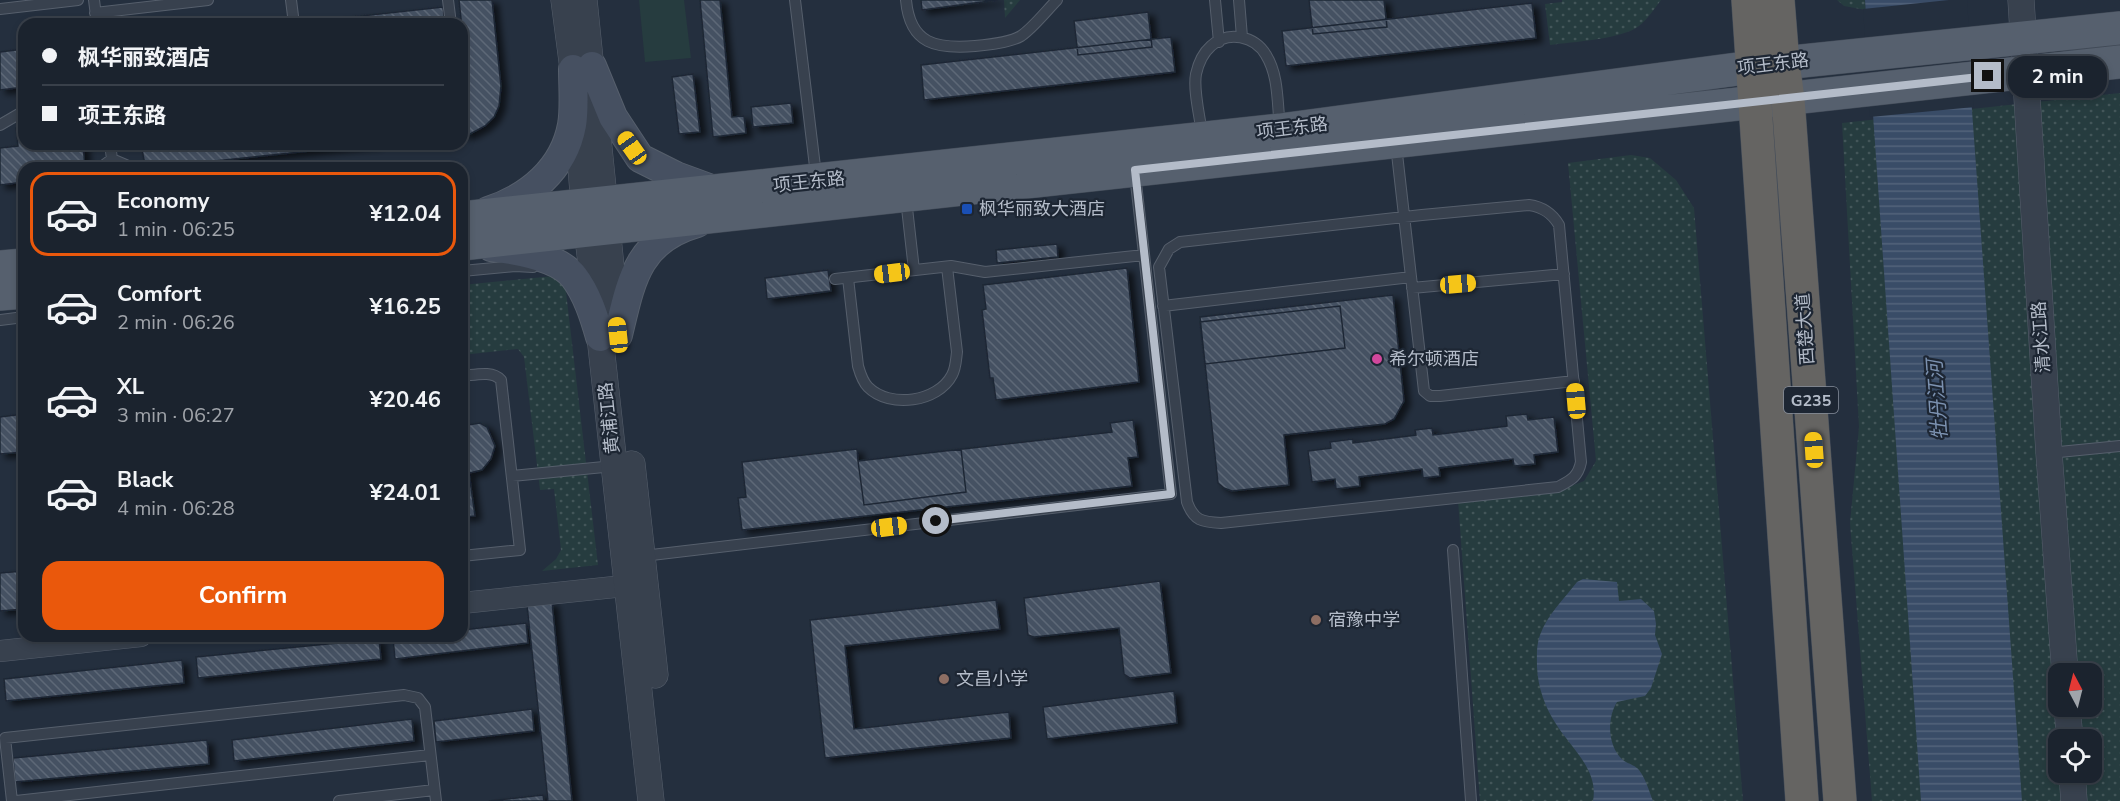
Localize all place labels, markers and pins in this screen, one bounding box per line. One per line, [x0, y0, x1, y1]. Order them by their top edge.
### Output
place label: 枫华丽致大酒店 [979, 197, 1105, 221]
marker: 枫华丽致大酒店 [960, 202, 974, 216]
place label: 希尔顿酒店 [1389, 347, 1479, 371]
marker: 希尔顿酒店 [1370, 352, 1384, 366]
place label: 宿豫中学 [1328, 608, 1400, 632]
marker: 宿豫中学 [1309, 613, 1323, 627]
place label: 文昌小学 [956, 667, 1028, 691]
marker: 文昌小学 [937, 672, 951, 686]

